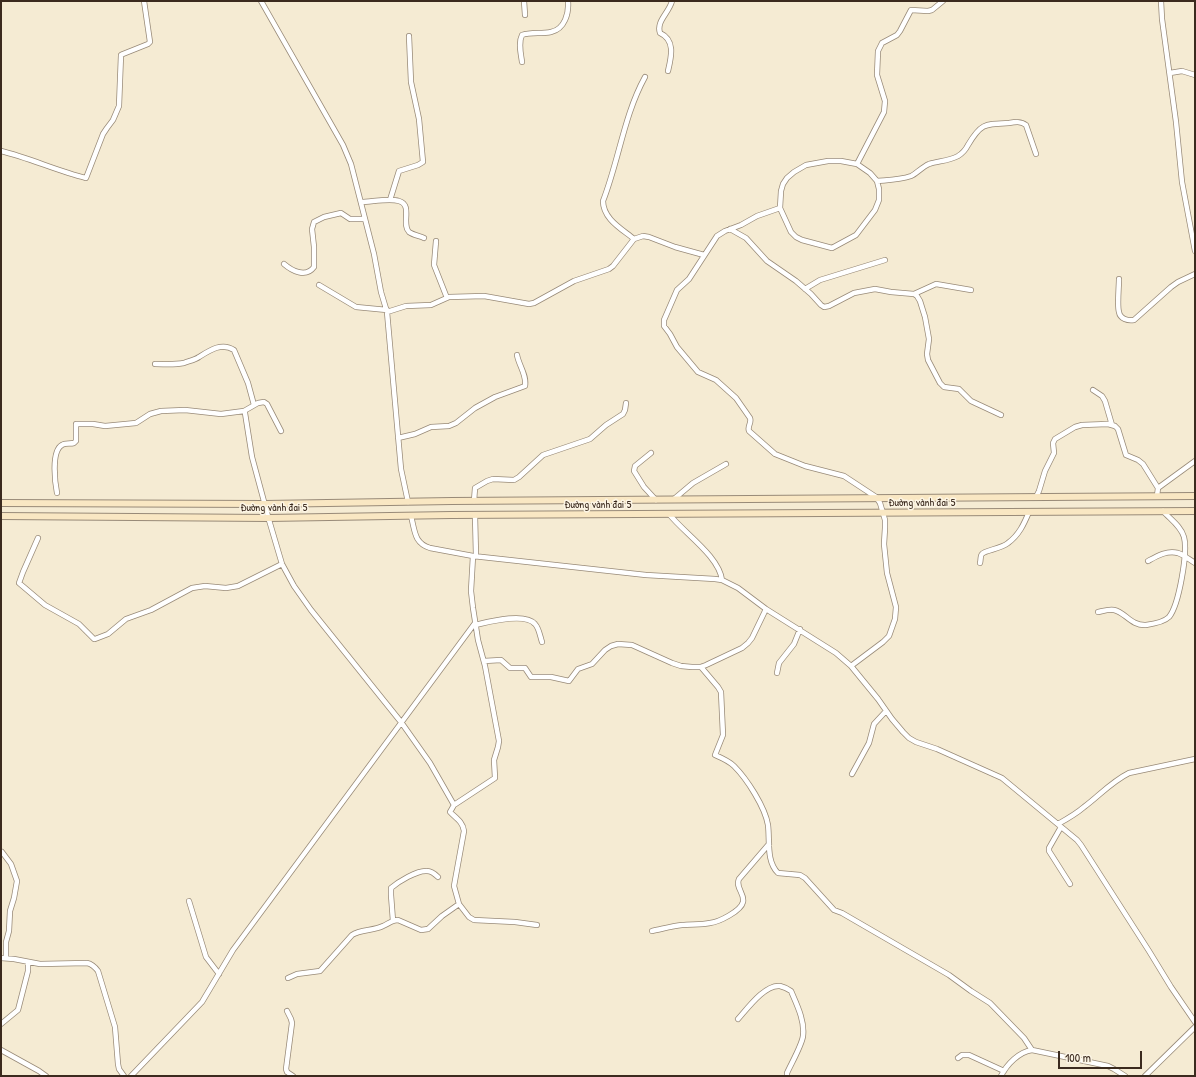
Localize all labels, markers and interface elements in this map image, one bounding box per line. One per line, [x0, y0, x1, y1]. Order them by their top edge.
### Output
street label: Đường vành đai 5 [888, 496, 956, 510]
street label: Đường vành đai 5 [564, 498, 632, 512]
street label: Đường vành đai 5 [240, 501, 308, 515]
scale bar [1060, 1043, 1144, 1069]
text: 100 m [1065, 1049, 1091, 1066]

